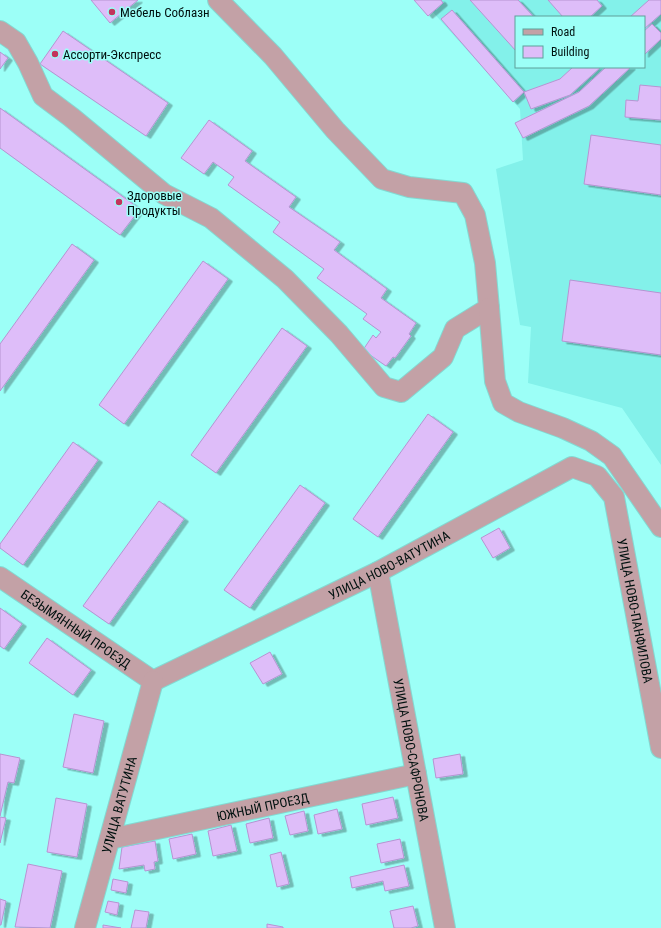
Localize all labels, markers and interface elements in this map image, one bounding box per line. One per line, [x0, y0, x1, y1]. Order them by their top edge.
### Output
place label: Мебель Соблазн [120, 5, 210, 20]
marker: Мебель Соблазн [107, 7, 117, 17]
legend [515, 16, 645, 68]
text: Road [551, 25, 575, 39]
text: Building [551, 45, 589, 59]
place label: Ассорти-Экспресс [63, 47, 161, 62]
marker: Ассорти-Экспресс [50, 49, 60, 59]
place label: Здоровые Продукты [127, 188, 182, 218]
marker: Здоровые Продукты [114, 197, 124, 207]
street label: УЛИЦА НОВО-ВАТУТИНА [326, 527, 452, 602]
street label: УЛИЦА НОВО-ПАНФИЛОВА [614, 537, 656, 685]
street label: БЕЗЫМЯННЫЙ ПРОЕЗД [18, 586, 134, 671]
street label: УЛИЦА НОВО-САФРОНОВА [391, 677, 432, 823]
street label: УЛИЦА ВАТУТИНА [98, 754, 140, 855]
street label: ЮЖНЫЙ ПРОЕЗД [215, 789, 310, 824]

